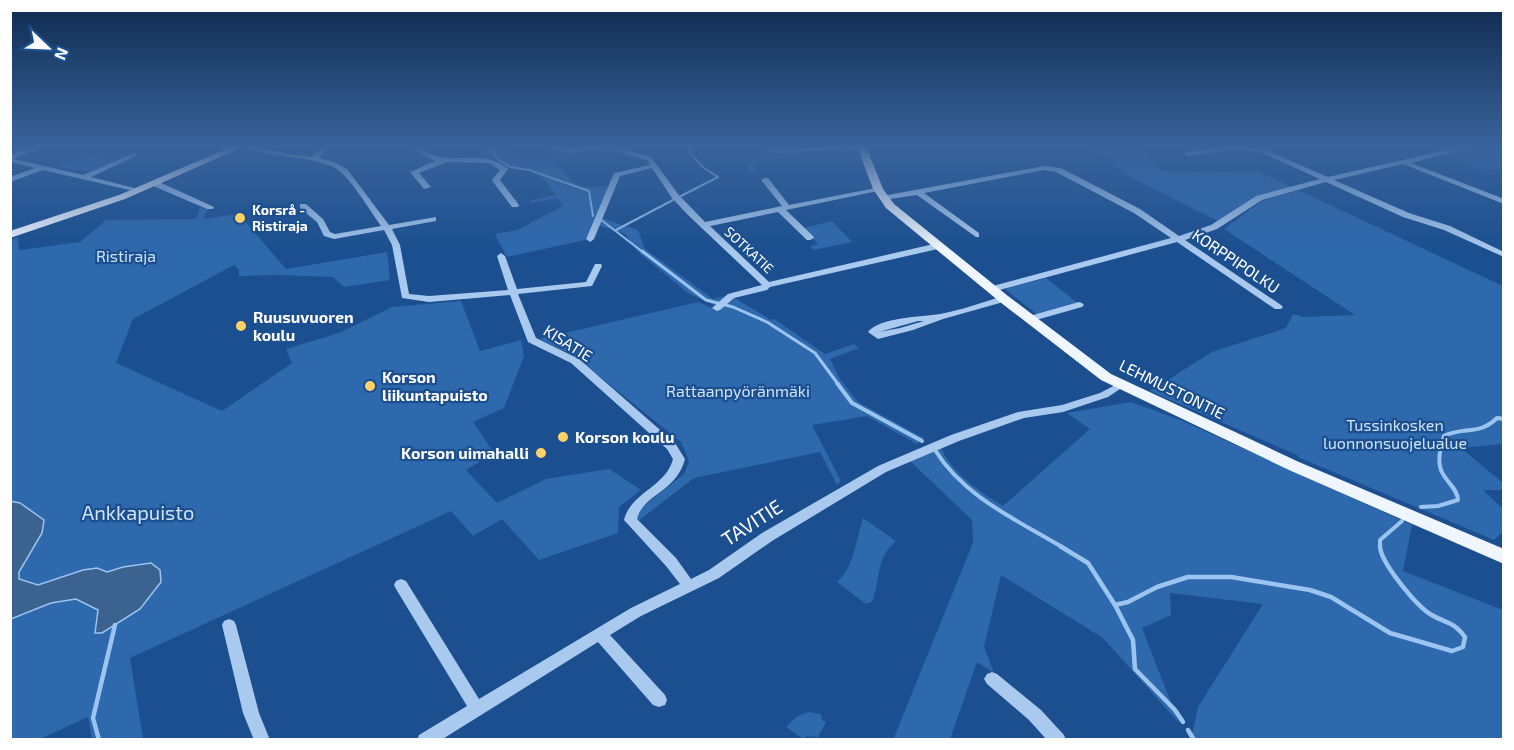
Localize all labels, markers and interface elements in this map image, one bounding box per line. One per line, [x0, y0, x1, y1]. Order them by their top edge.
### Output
north arrow [18, 18, 78, 78]
text: N [51, 45, 73, 63]
place label: Korsrå - Ristiraja [252, 201, 308, 234]
marker: Korsrå - Ristiraja [233, 211, 247, 225]
street label: SOTKATIE [721, 223, 778, 277]
street label: KORPPIPOLKU [1189, 224, 1284, 297]
park label: Ristiraja [96, 246, 156, 266]
place label: Ruusuvuoren koulu [253, 307, 354, 344]
marker: Ruusuvuoren koulu [234, 319, 248, 333]
street label: KISATIE [540, 320, 596, 365]
street label: LEHMUSTONTIE [1116, 355, 1228, 422]
place label: Korson liikuntapuisto [382, 367, 488, 404]
marker: Korson liikuntapuisto [363, 379, 377, 393]
park label: Rattaanpyöränmäki [666, 381, 810, 400]
park label: Tussinkosken luonnonsuojelualue [1323, 415, 1467, 453]
place label: Korson koulu [575, 427, 674, 446]
marker: Korson koulu [556, 430, 570, 444]
place label: Korson uimahalli [401, 443, 529, 462]
marker: Korson uimahalli [534, 446, 548, 460]
street label: TAVITIE [717, 494, 786, 551]
park label: Ankkapuisto [82, 500, 194, 524]

